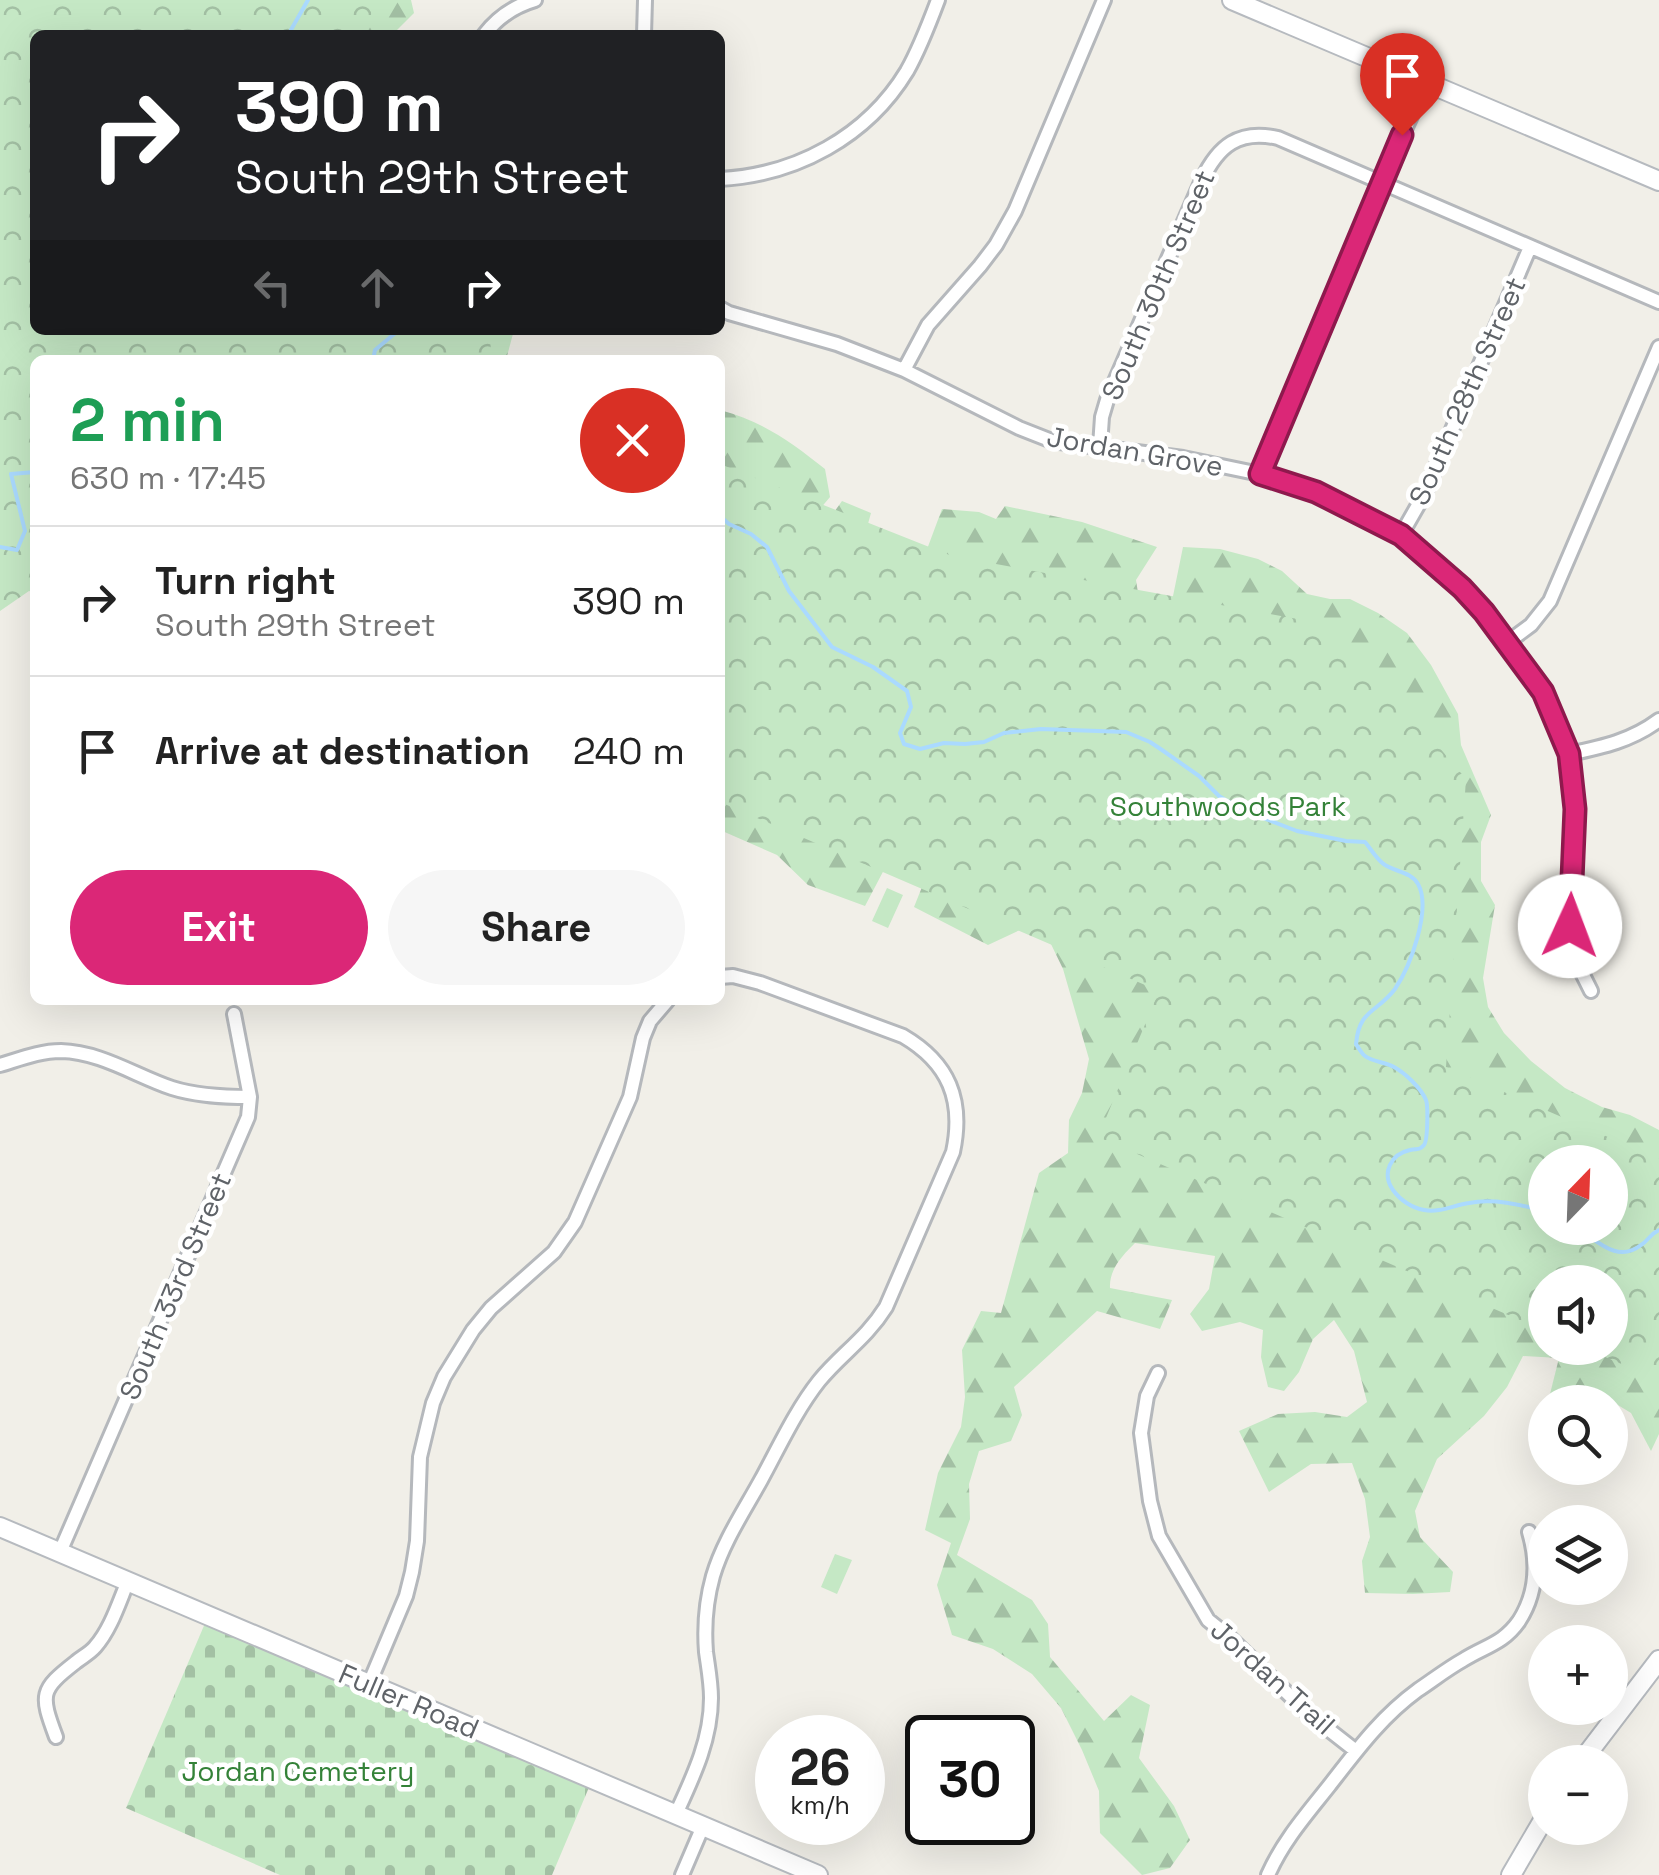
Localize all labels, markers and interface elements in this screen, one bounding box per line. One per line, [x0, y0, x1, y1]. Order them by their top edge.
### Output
pin [1360, 33, 1445, 136]
icon: arrive [1375, 48, 1430, 103]
text: 390 m [235, 62, 444, 151]
icon: right [70, 70, 200, 200]
text: South 29th Street [235, 149, 630, 206]
street label: South 30th Street [1093, 165, 1223, 405]
icon: left [245, 260, 300, 315]
icon: ahead [350, 260, 405, 315]
icon: right [455, 260, 510, 315]
street label: South 28th Street [1401, 271, 1533, 511]
text: 2 min [70, 382, 225, 459]
button: close [580, 388, 685, 493]
street label: Jordan Grove [1044, 418, 1226, 484]
text: 630 m · 17:45 [70, 458, 266, 498]
text: Turn right [155, 557, 336, 605]
icon: right [70, 574, 125, 629]
text: 390 m [572, 577, 685, 625]
text: South 29th Street [155, 605, 436, 645]
icon: arrive [70, 724, 125, 779]
text: Arrive at destination [155, 727, 530, 775]
text: 240 m [573, 727, 685, 775]
park label: Southwoods Park [1110, 788, 1346, 824]
button: Exit [70, 870, 368, 985]
button: Share [388, 870, 685, 985]
position arrow [1518, 874, 1622, 978]
north arrow [1528, 1145, 1628, 1245]
map controls [1528, 1145, 1628, 1845]
street label: South 33rd Street [111, 1167, 239, 1405]
button: sound [1528, 1265, 1628, 1365]
button: search [1528, 1385, 1628, 1485]
button: layers [1528, 1505, 1628, 1605]
street label: Jordan Trail [1203, 1612, 1343, 1742]
button: + [1528, 1625, 1628, 1725]
street label: Fuller Road [333, 1655, 485, 1747]
speed limit sign: 30 [905, 1715, 1035, 1845]
text: 26 [790, 1736, 850, 1800]
button: − [1528, 1745, 1628, 1845]
park label: Jordan Cemetery [181, 1753, 415, 1789]
text: km/h [790, 1789, 850, 1821]

